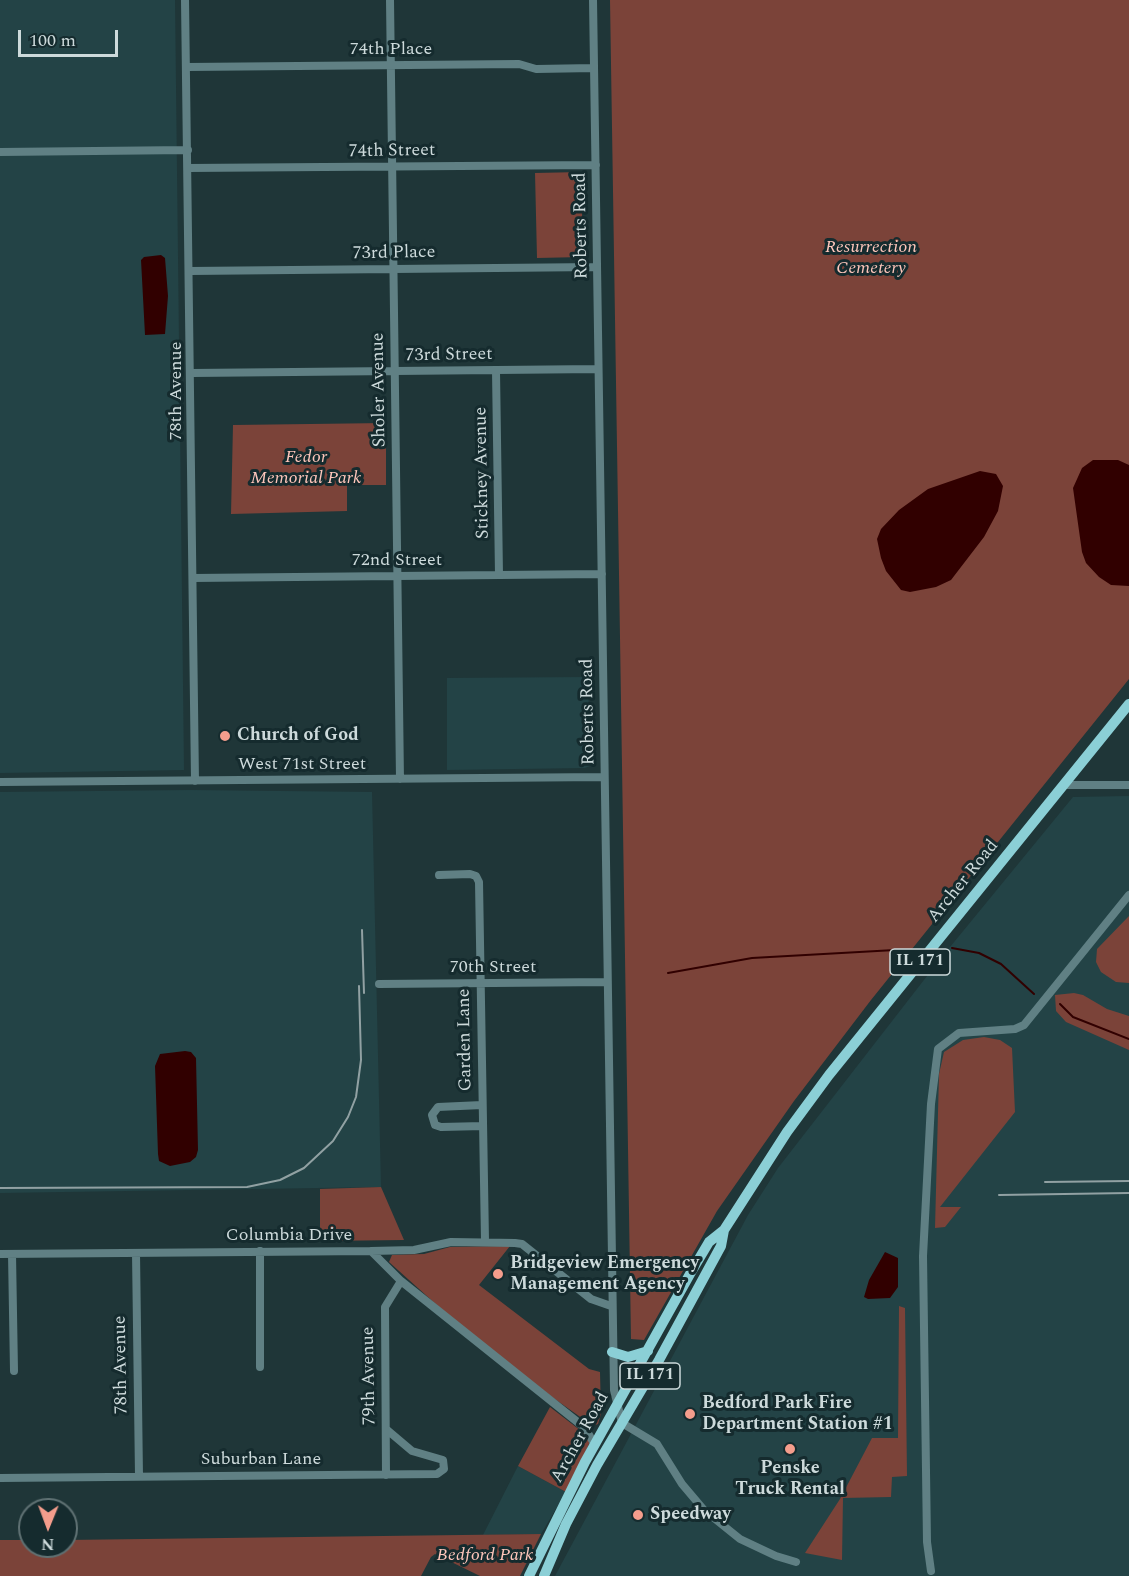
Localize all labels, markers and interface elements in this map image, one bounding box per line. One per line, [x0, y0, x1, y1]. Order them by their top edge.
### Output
scale bar [21, 18, 122, 56]
text: 100 m [29, 27, 76, 54]
street label: 74th Place [350, 39, 432, 61]
street label: 74th Street [349, 140, 435, 164]
street label: Roberts Road [570, 172, 594, 280]
park label: Resurrection Cemetery [825, 237, 917, 280]
street label: 73rd Place [353, 242, 435, 266]
street label: Sholer Avenue [368, 332, 392, 448]
street label: 78th Avenue [166, 342, 188, 440]
street label: 73rd Street [405, 344, 493, 368]
street label: Stickney Avenue [471, 407, 495, 539]
park label: Fedor Memorial Park [251, 447, 361, 490]
street label: 72nd Street [352, 550, 442, 572]
street label: Roberts Road [577, 658, 601, 766]
place label: Church of God [237, 725, 359, 747]
marker: Church of God [218, 729, 232, 743]
street label: West 71st Street [238, 754, 366, 776]
street label: Archer Road [924, 836, 1004, 928]
road number: IL 171 [890, 949, 950, 975]
street label: 70th Street [450, 957, 536, 979]
street label: Garden Lane [454, 988, 478, 1092]
street label: Columbia Drive [226, 1225, 352, 1247]
place label: Bridgeview Emergency Management Agency [510, 1253, 699, 1296]
marker: Bridgeview Emergency Management Agency [491, 1267, 505, 1281]
street label: 78th Avenue [110, 1315, 134, 1415]
street label: 79th Avenue [358, 1326, 382, 1426]
road number: IL 171 [620, 1363, 680, 1389]
street label: Archer Road [547, 1389, 615, 1487]
place label: Bedford Park Fire Department Station #1 [702, 1393, 893, 1436]
marker: Bedford Park Fire Department Station #1 [683, 1407, 697, 1421]
marker: Penske Truck Rental [783, 1442, 797, 1456]
street label: Suburban Lane [201, 1449, 321, 1471]
place label: Penske Truck Rental [735, 1458, 845, 1500]
north arrow [18, 1498, 78, 1558]
place label: Speedway [650, 1504, 731, 1526]
marker: Speedway [631, 1508, 645, 1522]
text: N [41, 1532, 54, 1556]
park label: Bedford Park [437, 1545, 533, 1567]

